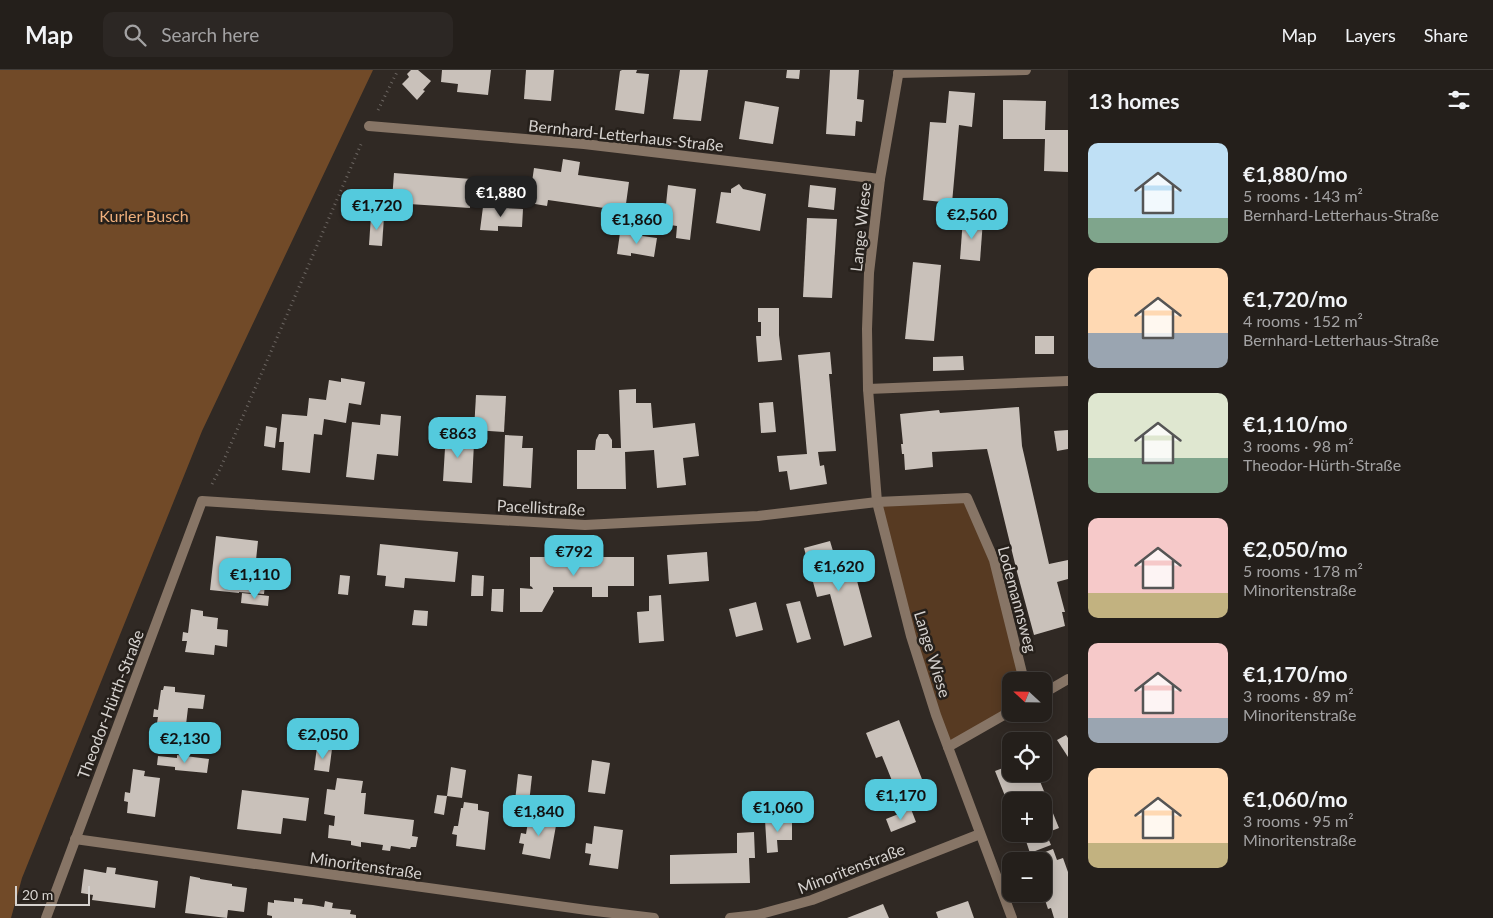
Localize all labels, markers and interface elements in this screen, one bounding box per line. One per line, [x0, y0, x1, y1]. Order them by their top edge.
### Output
search box [103, 12, 453, 57]
text: Map [25, 20, 73, 49]
icon: search [121, 21, 149, 49]
text: Search here [161, 23, 259, 46]
text: Map [1281, 24, 1317, 46]
text: Layers [1345, 24, 1396, 46]
text: Share [1424, 24, 1468, 46]
icon: filters [1445, 86, 1473, 114]
text: 13 homes [1088, 88, 1179, 113]
street label: Bernhard-Letterhaus-Straße [528, 115, 724, 155]
text: €1,880/mo [1243, 161, 1348, 186]
icon: home [1128, 163, 1188, 223]
pin: €1,880 [460, 176, 542, 218]
street label: Lange Wiese [846, 181, 874, 273]
text: €1,880 [476, 182, 526, 201]
text: 5 rooms · 143 m² [1243, 186, 1363, 205]
pin: €1,720 [336, 189, 418, 231]
text: €1,720 [352, 195, 402, 214]
pin: €2,560 [931, 198, 1013, 240]
pin: €1,860 [596, 202, 678, 245]
text: €2,560 [947, 204, 997, 223]
text: Bernhard-Letterhaus-Straße [1243, 205, 1439, 224]
park label: Kurler Busch [99, 206, 189, 225]
text: €1,860 [612, 209, 662, 228]
text: €1,720/mo [1243, 286, 1348, 311]
icon: home [1128, 288, 1188, 348]
text: 4 rooms · 152 m² [1243, 311, 1363, 330]
text: Bernhard-Letterhaus-Straße [1243, 330, 1439, 349]
text: €1,110/mo [1243, 411, 1348, 436]
icon: home [1128, 413, 1188, 473]
pin: €863 [428, 416, 488, 459]
text: €863 [439, 423, 477, 442]
text: 3 rooms · 98 m² [1243, 436, 1354, 455]
text: Theodor-Hürth-Straße [1243, 455, 1401, 474]
street label: Pacellistraße [496, 495, 586, 519]
pin: €792 [544, 534, 604, 577]
text: €2,050/mo [1243, 536, 1348, 561]
icon: home [1128, 538, 1188, 598]
text: €792 [555, 541, 593, 560]
street label: Lodemannsweg [995, 544, 1041, 654]
pin: €1,620 [798, 550, 880, 592]
text: €1,620 [814, 556, 864, 575]
pin: €1,110 [214, 558, 296, 600]
text: 5 rooms · 178 m² [1243, 561, 1363, 580]
text: €1,110 [230, 564, 280, 583]
text: Minoritenstraße [1243, 580, 1356, 599]
street label: Lange Wiese [911, 608, 955, 700]
street label: Theodor-Hürth-Straße [73, 627, 147, 781]
text: €1,170/mo [1243, 661, 1348, 686]
icon: home [1128, 663, 1188, 723]
north arrow [1002, 672, 1052, 722]
map controls [1002, 672, 1052, 902]
text: 3 rooms · 89 m² [1243, 686, 1354, 705]
text: Minoritenstraße [1243, 705, 1356, 724]
pin: €2,050 [282, 718, 364, 760]
pin: €2,130 [144, 722, 226, 764]
text: €2,050 [298, 724, 348, 743]
text: €2,130 [160, 728, 210, 747]
button: locate [1002, 732, 1052, 782]
pin: €1,170 [860, 778, 942, 821]
text: €1,170 [876, 785, 926, 804]
text: €1,060/mo [1243, 786, 1348, 811]
icon: home [1128, 788, 1188, 848]
pin: €1,060 [737, 790, 819, 833]
button: + [1002, 792, 1052, 842]
pin: €1,840 [498, 794, 580, 837]
text: €1,060 [753, 797, 803, 816]
text: €1,840 [514, 801, 564, 820]
text: 3 rooms · 95 m² [1243, 811, 1354, 830]
text: Minoritenstraße [1243, 830, 1356, 849]
street label: Minoritenstraße [795, 839, 907, 897]
street label: Minoritenstraße [309, 848, 423, 882]
button: − [1002, 852, 1052, 902]
scale bar [15, 883, 90, 906]
text: 20 m [22, 886, 53, 903]

